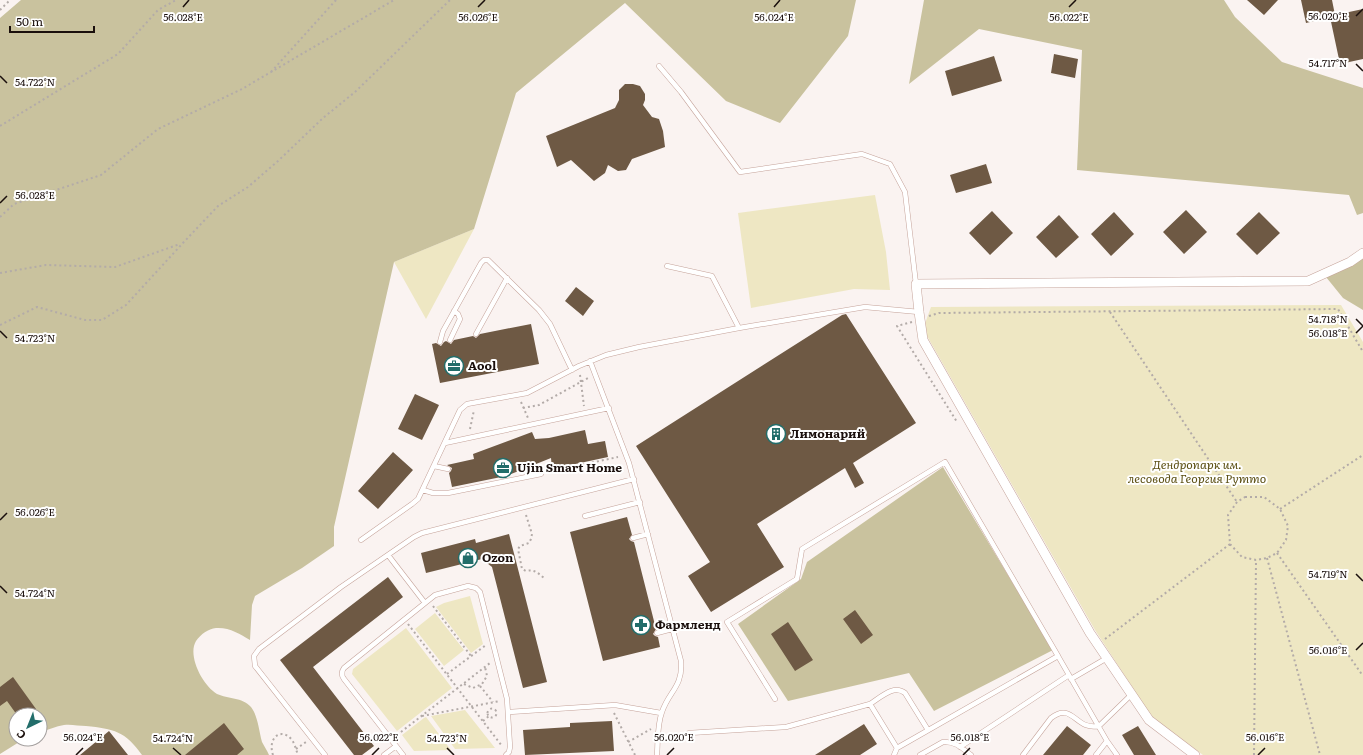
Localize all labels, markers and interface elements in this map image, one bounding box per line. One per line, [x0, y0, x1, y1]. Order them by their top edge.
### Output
scale bar [10, 8, 94, 34]
text: 56.020°E [1308, 8, 1348, 23]
text: 56.028°E [163, 9, 203, 24]
text: 56.026°E [458, 9, 498, 24]
text: 56.024°E [754, 9, 794, 24]
text: 56.022°E [1049, 9, 1089, 24]
text: 50 m [16, 12, 43, 30]
text: 54.717°N [1309, 55, 1347, 70]
text: 54.722°N [15, 74, 55, 89]
text: 56.028°E [15, 187, 55, 202]
text: 54.718°N [1308, 311, 1348, 326]
text: 56.018°E [1309, 325, 1347, 340]
text: 54.723°N [15, 330, 55, 345]
office icon: Aool [443, 355, 465, 377]
place label: Aool [468, 356, 497, 374]
building icon: Лимонарий [765, 423, 787, 445]
place label: Лимонарий [790, 424, 866, 442]
park label: Дендропарк им. лесовода Георгия Рутто [1128, 455, 1266, 487]
office icon: Ujin Smart Home [492, 457, 514, 479]
place label: Ujin Smart Home [517, 458, 622, 476]
text: 56.026°E [15, 504, 55, 519]
shop icon: Ozon [457, 547, 479, 569]
place label: Ozon [482, 548, 514, 566]
text: 54.719°N [1308, 566, 1348, 581]
text: 54.724°N [15, 585, 55, 600]
pharmacy icon: Фармленд [630, 614, 652, 636]
place label: Фармленд [655, 615, 721, 633]
text: 56.016°E [1309, 642, 1347, 657]
north arrow [8, 707, 48, 747]
text: С [12, 726, 29, 744]
text: 56.024°E [63, 729, 103, 744]
text: 56.022°E [359, 729, 399, 744]
text: 56.020°E [654, 729, 694, 744]
text: 56.018°E [951, 729, 989, 744]
text: 56.016°E [1246, 729, 1284, 744]
text: 54.724°N [153, 730, 193, 745]
text: 54.723°N [427, 730, 467, 745]

